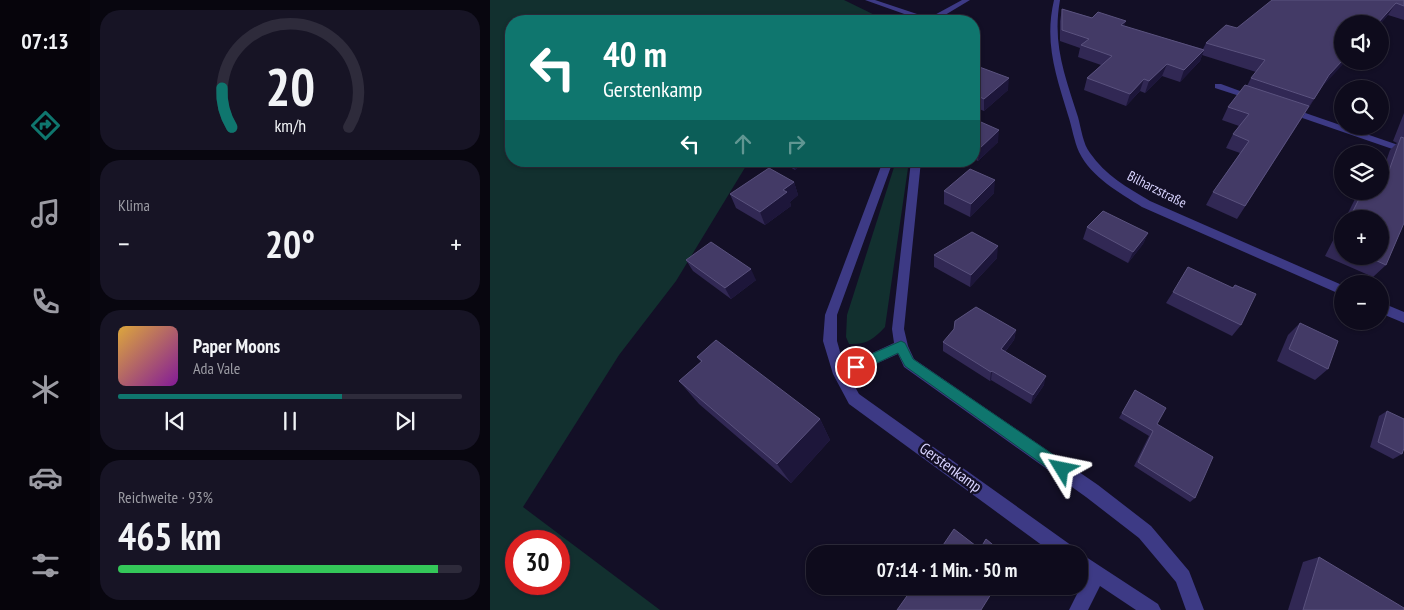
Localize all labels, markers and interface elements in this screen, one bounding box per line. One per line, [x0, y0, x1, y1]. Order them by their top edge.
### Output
map controls [1334, 15, 1389, 330]
button: sound [1334, 15, 1389, 70]
text: 07:13 [21, 27, 69, 55]
text: 40 m [603, 31, 667, 77]
icon: left [520, 35, 585, 100]
text: 20 [265, 53, 315, 120]
text: Gerstenkamp [603, 75, 702, 103]
button: search [1334, 80, 1389, 135]
icon: directions [28, 108, 63, 143]
text: km/h [274, 114, 306, 137]
icon: left [676, 130, 704, 158]
icon: ahead [729, 130, 757, 158]
icon: right [782, 130, 810, 158]
button: layers [1334, 145, 1389, 200]
street label: Bilharzstraße [1124, 166, 1190, 212]
text: Klima [118, 195, 150, 215]
icon: music [28, 196, 63, 231]
button: + [1334, 210, 1389, 265]
text: 20° [265, 219, 315, 268]
text: − [118, 225, 130, 262]
text: + [450, 225, 462, 262]
button: − [1334, 275, 1389, 330]
icon: phone [28, 284, 63, 319]
text: Paper Moons [193, 334, 280, 358]
pin [835, 346, 877, 388]
icon: arrive [842, 353, 870, 381]
text: Ada Vale [193, 358, 240, 378]
icon: climate [28, 372, 63, 407]
icon: previous [161, 407, 189, 435]
icon: pause [276, 407, 304, 435]
icon: next [391, 407, 419, 435]
street label: Gerstenkamp [916, 438, 986, 496]
position arrow [1035, 442, 1087, 494]
icon: car [28, 460, 63, 495]
text: Reichweite · 93% [118, 487, 213, 507]
text: 465 km [118, 511, 221, 560]
speed limit sign: 30 [505, 530, 570, 595]
icon: filters [28, 548, 63, 583]
text: 07:14 · 1 Min. · 50 m [877, 558, 1017, 582]

